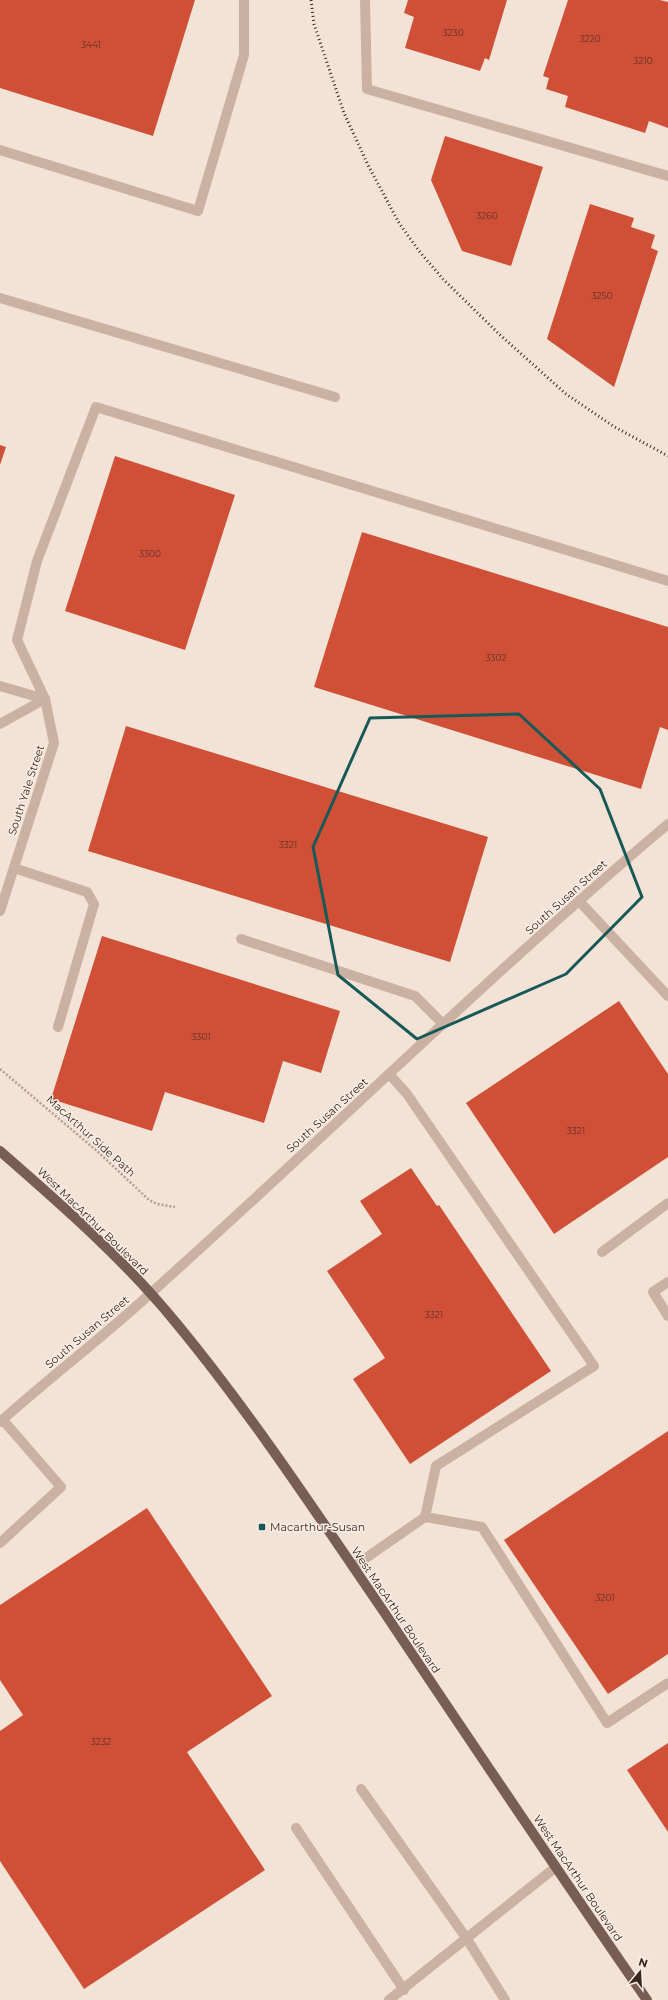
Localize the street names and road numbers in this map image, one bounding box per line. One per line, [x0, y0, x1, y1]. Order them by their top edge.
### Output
street label: South Yale Street [5, 742, 47, 837]
street label: South Susan Street [522, 856, 610, 937]
street label: South Susan Street [283, 1074, 371, 1155]
street label: MacArthur Side Path [44, 1092, 138, 1180]
street label: West MacArthur Boulevard [34, 1164, 152, 1278]
street label: South Susan Street [42, 1292, 132, 1371]
street label: West MacArthur Boulevard [348, 1544, 444, 1676]
street label: West MacArthur Boulevard [530, 1812, 626, 1944]

